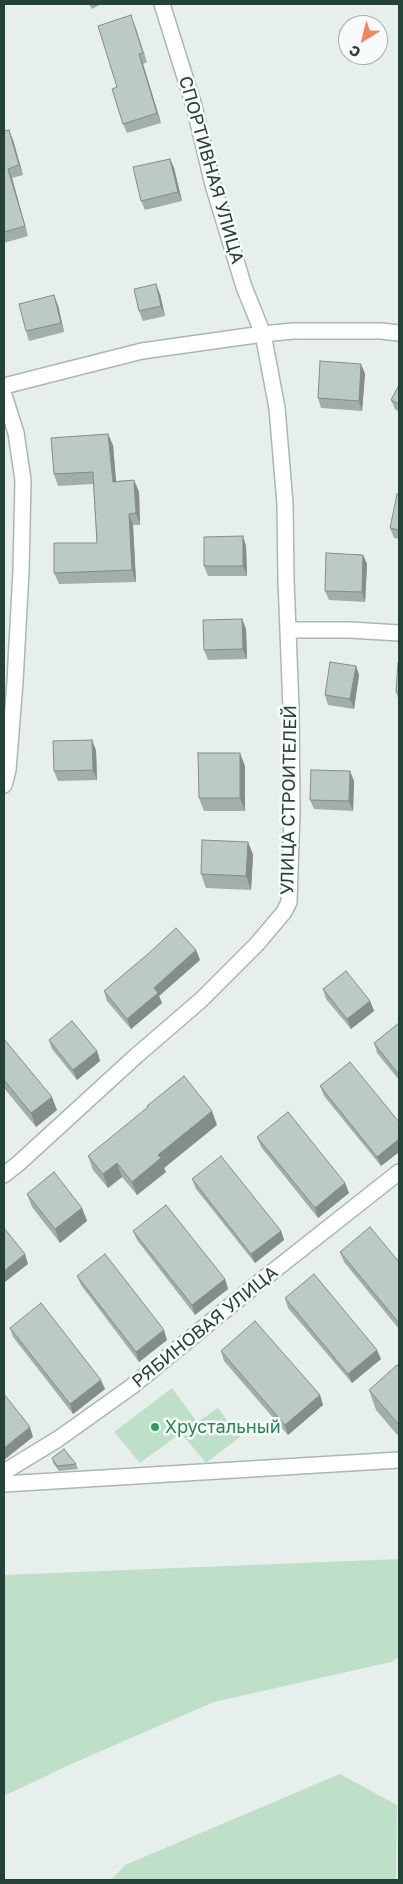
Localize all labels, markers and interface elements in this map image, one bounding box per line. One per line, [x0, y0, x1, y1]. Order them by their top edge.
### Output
north arrow [338, 15, 388, 65]
text: С [345, 42, 364, 62]
street label: СПОРТИВНАЯ УЛИЦА [174, 74, 248, 266]
street label: УЛИЦА СТРОИТЕЛЕЙ [277, 705, 301, 895]
street label: РЯБИНОВАЯ УЛИЦА [128, 1262, 282, 1392]
place label: Хрустальный [165, 1416, 281, 1438]
marker: Хрустальный [149, 1421, 161, 1433]

